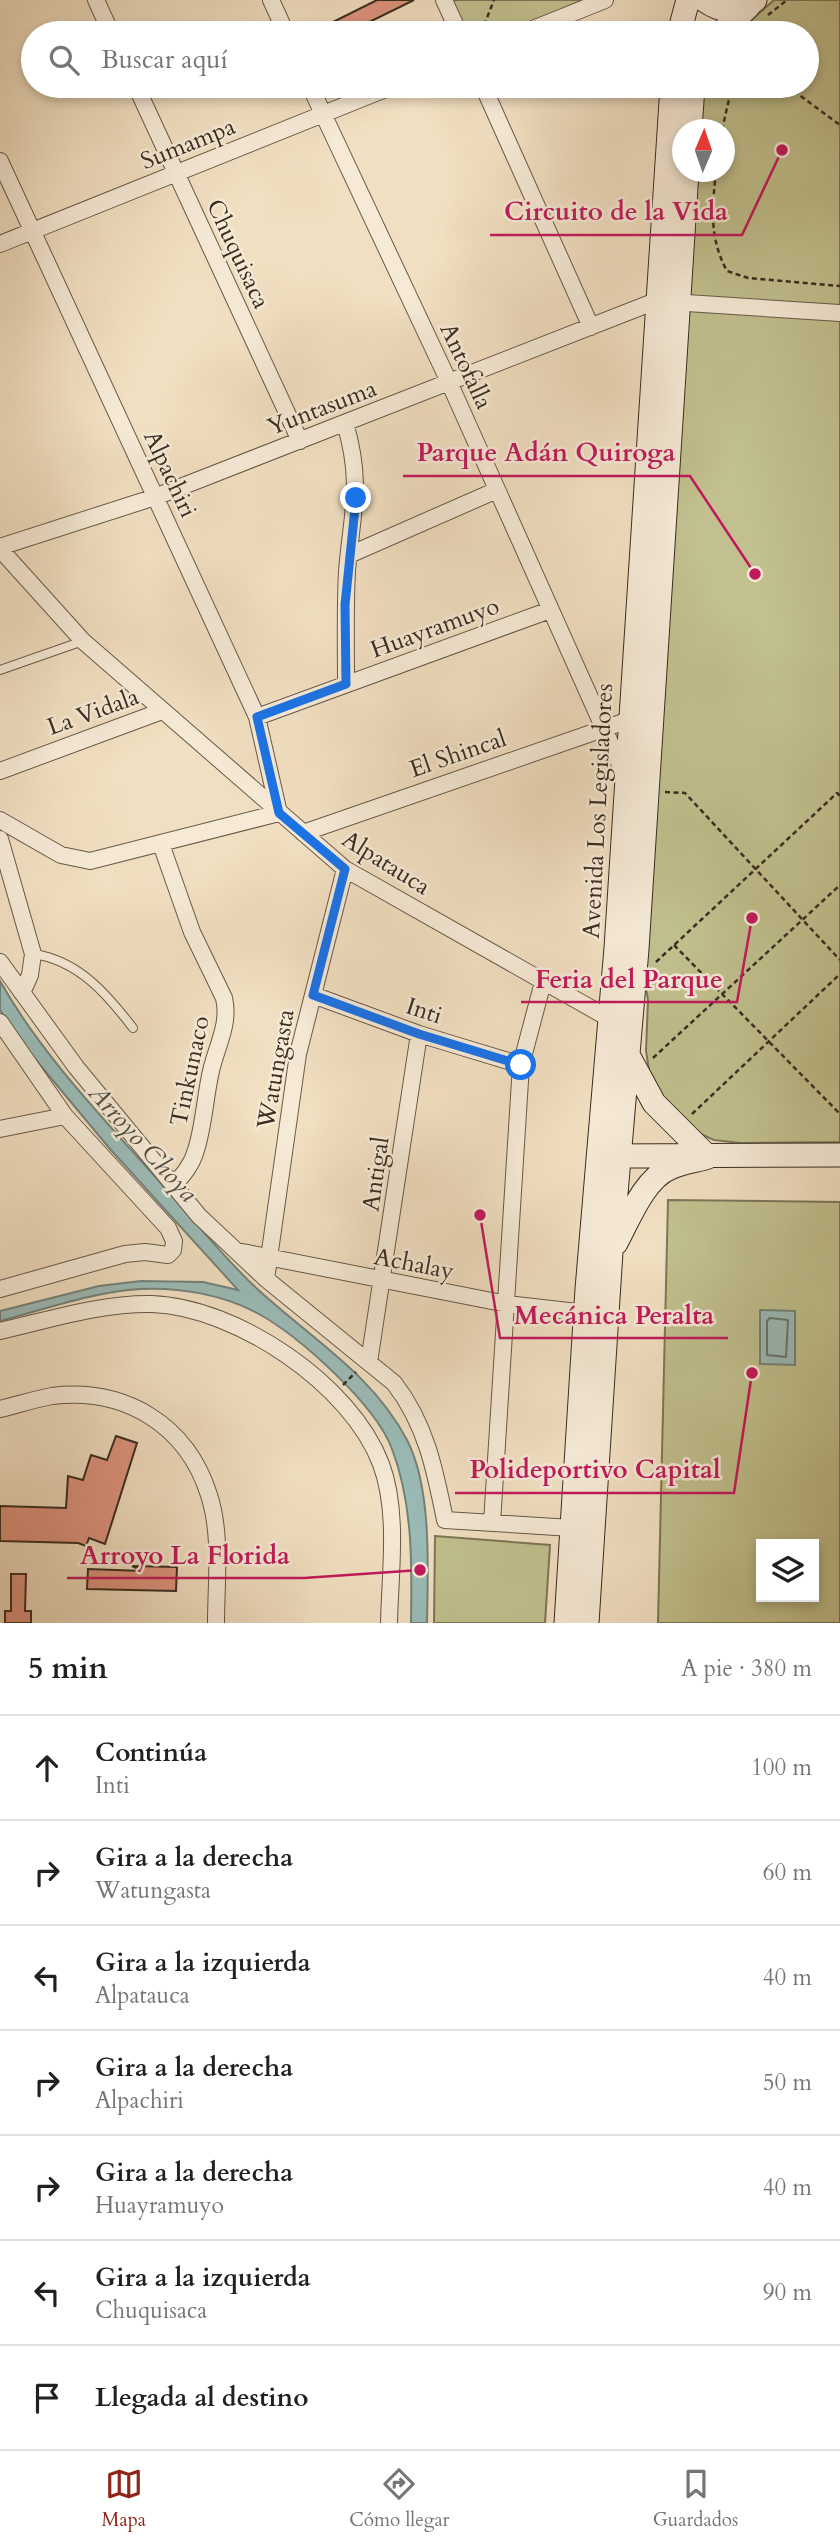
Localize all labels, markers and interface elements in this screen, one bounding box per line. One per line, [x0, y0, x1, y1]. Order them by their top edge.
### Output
search box [21, 21, 819, 98]
icon: search [45, 41, 83, 79]
text: Buscar aquí [101, 42, 228, 77]
street label: Sumampa [136, 110, 241, 178]
north arrow [672, 119, 735, 182]
callout: Circuito de la Vida [490, 188, 742, 235]
street label: Chuquisaca [198, 194, 278, 315]
text: Circuito de la Vida [504, 194, 728, 229]
street label: Antofalla [432, 318, 501, 415]
street label: Yuntasuma [263, 372, 382, 444]
street label: Alpachiri [135, 425, 205, 523]
callout: Parque Adán Quiroga [403, 429, 690, 476]
text: Parque Adán Quiroga [417, 435, 675, 470]
route end [340, 482, 371, 513]
street label: Huayramuyo [366, 589, 504, 667]
street label: La Vidala [43, 680, 144, 744]
street label: Avenida Los Legisladores [575, 683, 621, 939]
street label: El Shincal [405, 722, 511, 786]
street label: Alpatauca [335, 823, 437, 903]
callout: Feria del Parque [521, 955, 737, 1002]
text: Feria del Parque [535, 962, 723, 997]
street label: Inti [402, 990, 447, 1032]
street label: Watungasta [249, 1006, 303, 1132]
street label: Tinkunaco [162, 1013, 218, 1129]
route start [505, 1049, 536, 1080]
water label: Arroyo Choya [80, 1076, 206, 1210]
street label: Antigal [354, 1135, 398, 1213]
street label: Achalay [371, 1240, 457, 1288]
callout: Mecánica Peralta [500, 1291, 728, 1338]
text: Mecánica Peralta [514, 1298, 714, 1333]
callout: Polideportivo Capital [455, 1446, 734, 1493]
text: Polideportivo Capital [470, 1452, 721, 1487]
callout: Arroyo La Florida [67, 1531, 304, 1578]
text: Arroyo La Florida [80, 1538, 290, 1573]
map controls [756, 1539, 819, 1602]
button: layers [756, 1539, 819, 1602]
text: 5 min [28, 1648, 108, 1689]
text: A pie · 380 m [681, 1653, 812, 1684]
text: Continúa [95, 1735, 207, 1770]
icon: ahead [28, 1749, 66, 1787]
text: 100 m [751, 1752, 812, 1783]
text: Inti [95, 1770, 130, 1801]
text: Gira a la derecha [95, 1840, 293, 1875]
icon: right [28, 1854, 66, 1892]
text: 60 m [763, 1857, 812, 1888]
text: Watungasta [95, 1875, 211, 1906]
text: Gira a la izquierda [95, 1945, 311, 1980]
icon: left [28, 1959, 66, 1997]
text: 40 m [763, 1962, 812, 1993]
text: Alpatauca [95, 1980, 190, 2011]
text: Gira a la derecha [95, 2050, 293, 2085]
icon: right [28, 2064, 66, 2102]
text: 50 m [763, 2067, 812, 2098]
text: Alpachiri [95, 2085, 184, 2116]
text: Gira a la derecha [95, 2155, 293, 2190]
icon: right [28, 2169, 66, 2207]
text: 40 m [763, 2172, 812, 2203]
text: Huayramuyo [95, 2190, 224, 2221]
text: Gira a la izquierda [95, 2260, 311, 2295]
icon: left [28, 2274, 66, 2312]
text: 90 m [763, 2277, 812, 2308]
text: Chuquisaca [95, 2295, 207, 2326]
icon: arrive [28, 2379, 66, 2417]
text: Llegada al destino [95, 2380, 309, 2415]
tab: Mapa [102, 2465, 146, 2533]
tab: Cómo llegar [349, 2465, 450, 2533]
tab: Guardados [653, 2465, 738, 2533]

